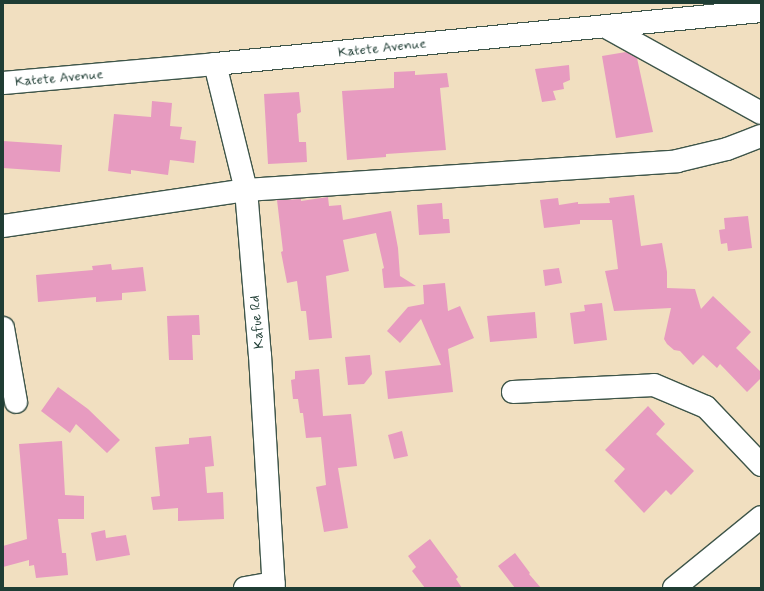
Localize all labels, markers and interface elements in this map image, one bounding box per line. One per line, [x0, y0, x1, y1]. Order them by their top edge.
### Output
street label: Katete Avenue [337, 35, 427, 61]
street label: Katete Avenue [14, 66, 104, 90]
street label: Kafue Rd [246, 295, 268, 349]

